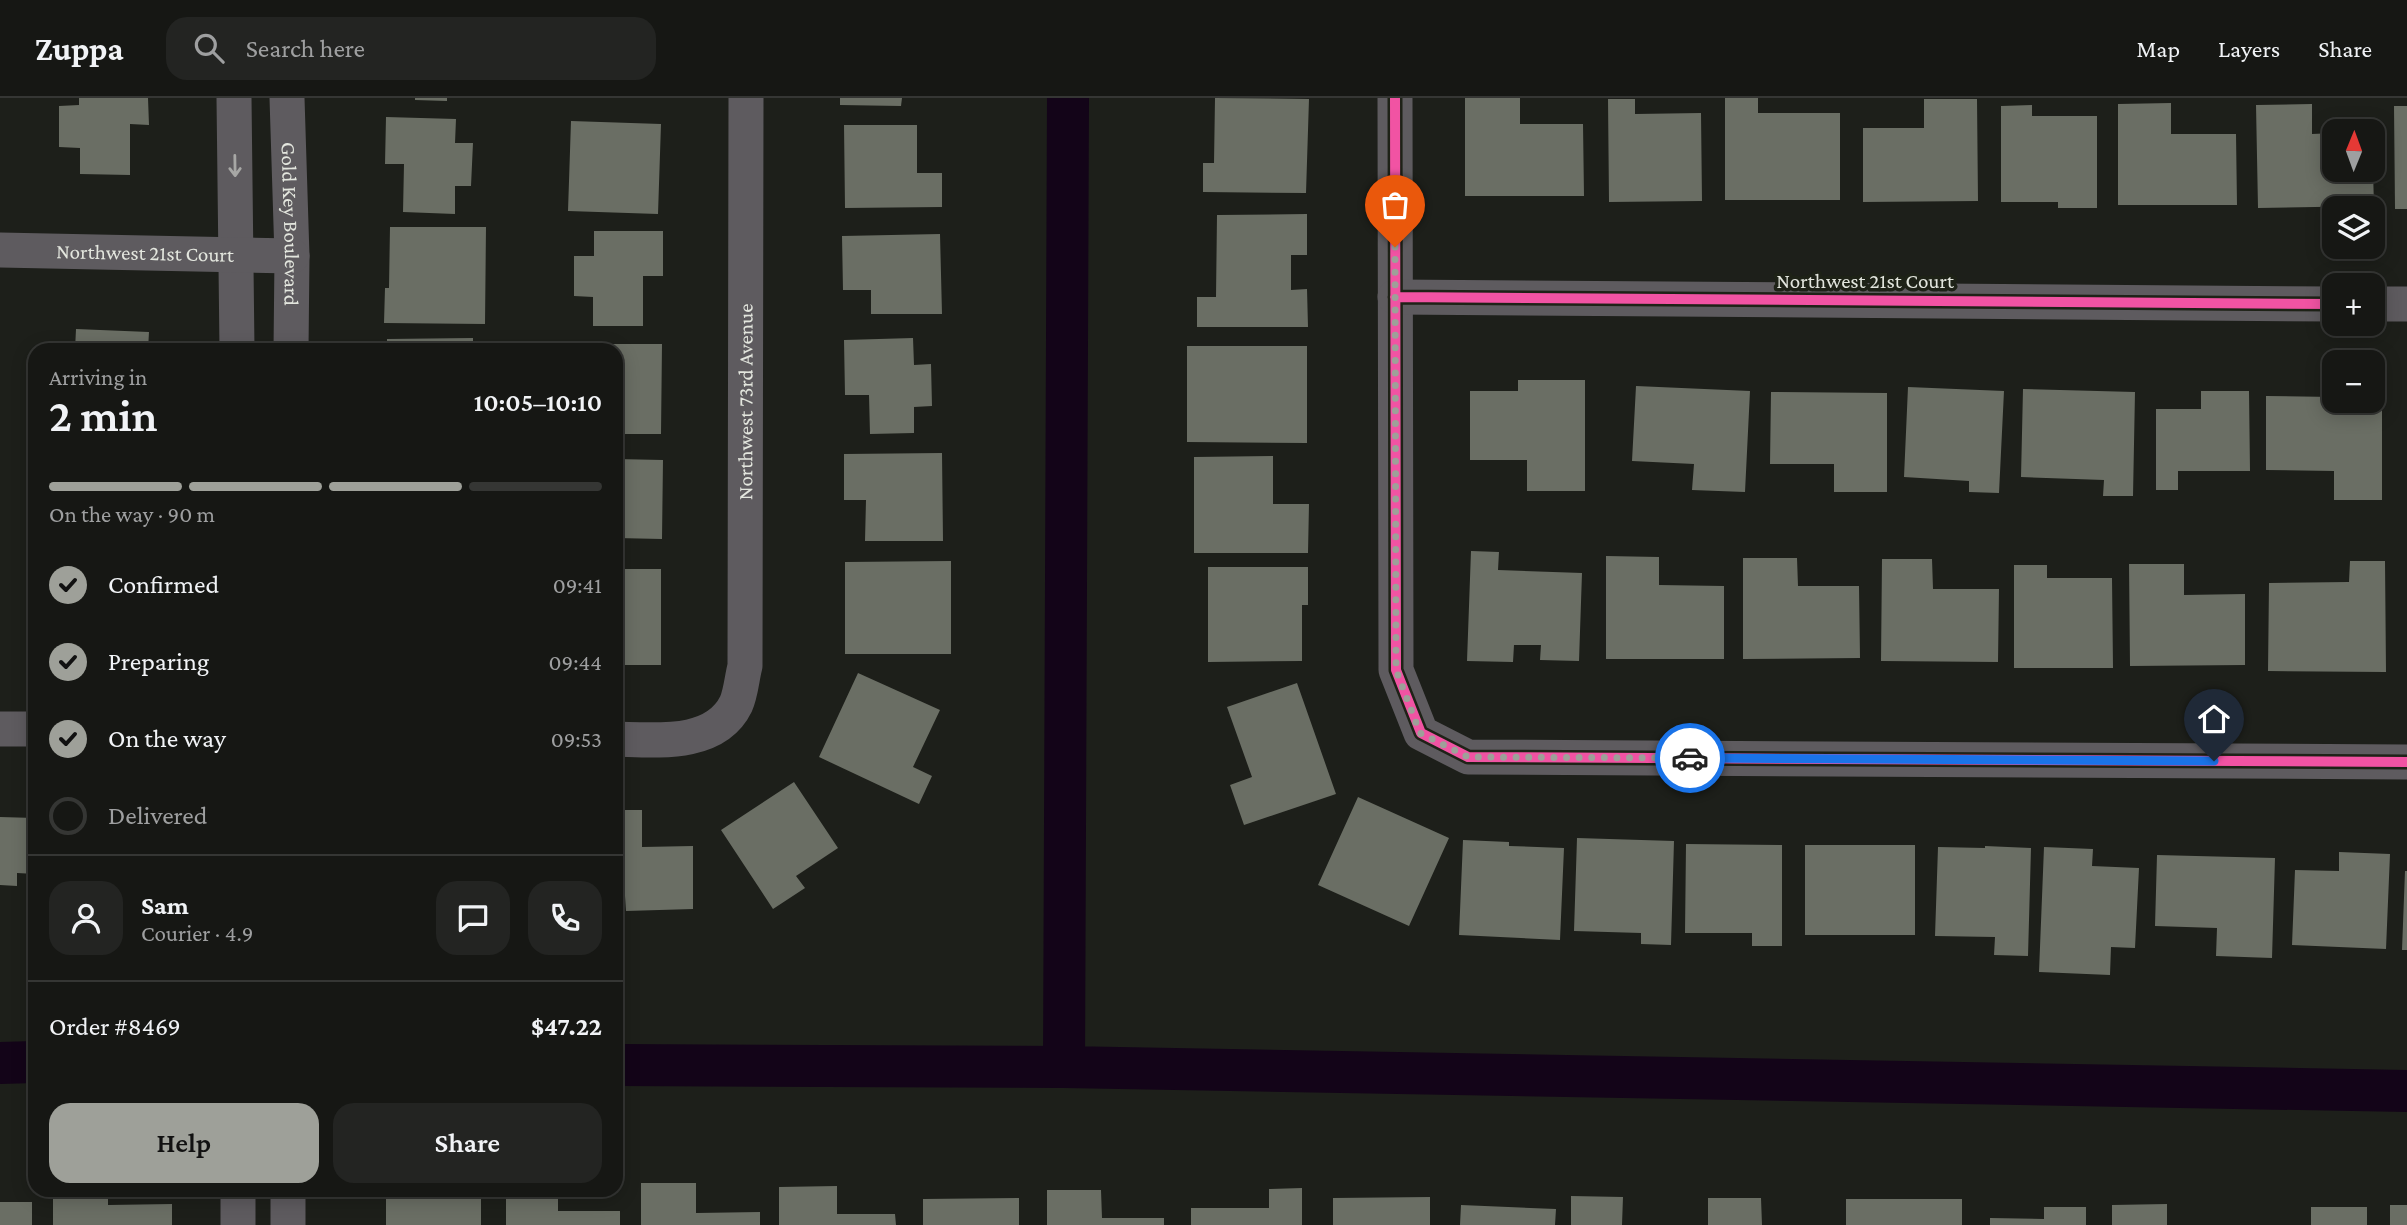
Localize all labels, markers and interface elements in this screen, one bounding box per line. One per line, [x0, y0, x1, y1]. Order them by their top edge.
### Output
search box [166, 17, 656, 80]
icon: search [190, 29, 228, 67]
text: Zuppa [35, 30, 124, 67]
text: Search here [246, 34, 365, 63]
text: Map [2136, 35, 2180, 62]
text: Layers [2218, 35, 2280, 62]
text: Share [2318, 35, 2372, 62]
north arrow [2322, 119, 2385, 182]
map controls [2322, 119, 2385, 413]
street label: Gold Key Boulevard [276, 142, 304, 306]
one-way arrow [228, 154, 242, 177]
pin [1365, 175, 1425, 247]
icon: bag [1376, 186, 1414, 224]
button: layers [2322, 196, 2385, 259]
street label: Northwest 21st Court [56, 239, 235, 267]
street label: Northwest 21st Court [1776, 269, 1955, 293]
button: + [2322, 273, 2385, 336]
street label: Northwest 73rd Avenue [733, 303, 758, 500]
button: − [2322, 350, 2385, 413]
text: Arriving in [49, 364, 147, 390]
text: 10:05–10:10 [474, 388, 602, 417]
text: 2 min [49, 390, 157, 441]
text: On the way · 90 m [49, 501, 215, 527]
icon: check [49, 566, 87, 604]
text: Confirmed [108, 570, 219, 599]
text: 09:41 [553, 572, 602, 598]
icon: check [49, 643, 87, 681]
text: Preparing [108, 647, 209, 676]
text: 09:44 [549, 649, 602, 675]
pin [2184, 689, 2244, 761]
icon: home [2195, 700, 2233, 738]
icon: check [49, 720, 87, 758]
courier [1655, 723, 1725, 793]
text: On the way [108, 724, 226, 753]
text: 09:53 [551, 726, 602, 752]
icon: car [1671, 739, 1709, 777]
text: Delivered [108, 801, 207, 830]
button: person [49, 881, 123, 955]
button: chat [436, 881, 510, 955]
button: phone [528, 881, 602, 955]
text: Sam [141, 891, 189, 920]
text: Courier · 4.9 [141, 920, 253, 946]
text: Order #8469 [49, 1012, 181, 1041]
text: $47.22 [531, 1012, 602, 1041]
button: Help [49, 1103, 319, 1183]
button: Share [333, 1103, 602, 1183]

